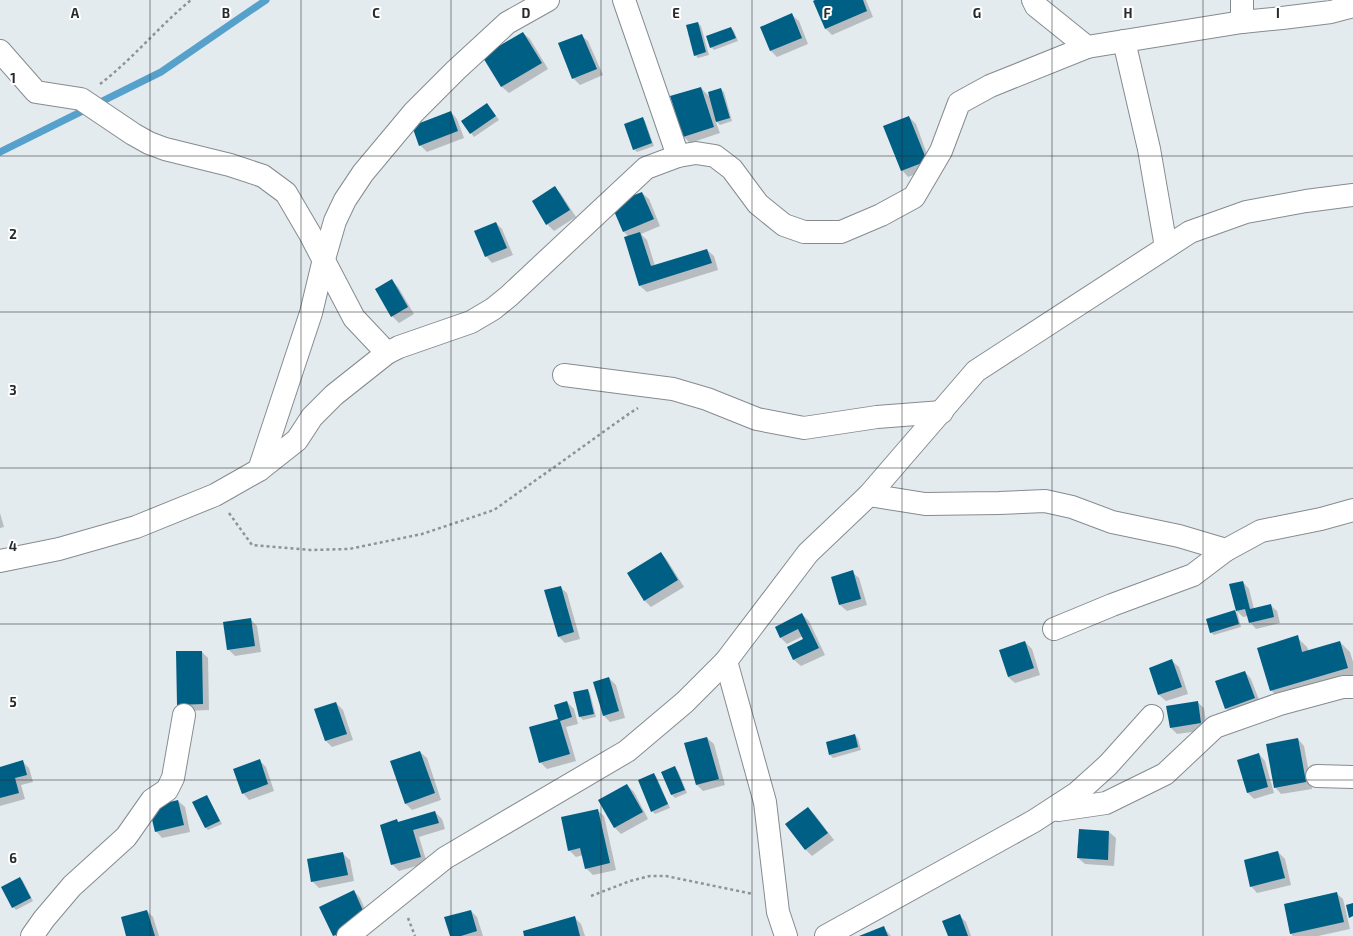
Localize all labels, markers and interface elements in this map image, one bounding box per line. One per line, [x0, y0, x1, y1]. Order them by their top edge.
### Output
text: A [71, 5, 80, 21]
text: B [222, 5, 230, 21]
text: C [372, 5, 380, 21]
text: D [522, 5, 531, 21]
text: E [672, 5, 680, 21]
text: F [823, 5, 831, 21]
text: G [973, 5, 981, 21]
text: H [1124, 5, 1133, 21]
text: I [1276, 5, 1280, 21]
text: 1 [10, 70, 16, 86]
text: 2 [9, 226, 17, 242]
text: 3 [9, 382, 17, 398]
text: 4 [9, 538, 17, 554]
text: 5 [9, 694, 17, 710]
text: 6 [9, 850, 17, 866]

